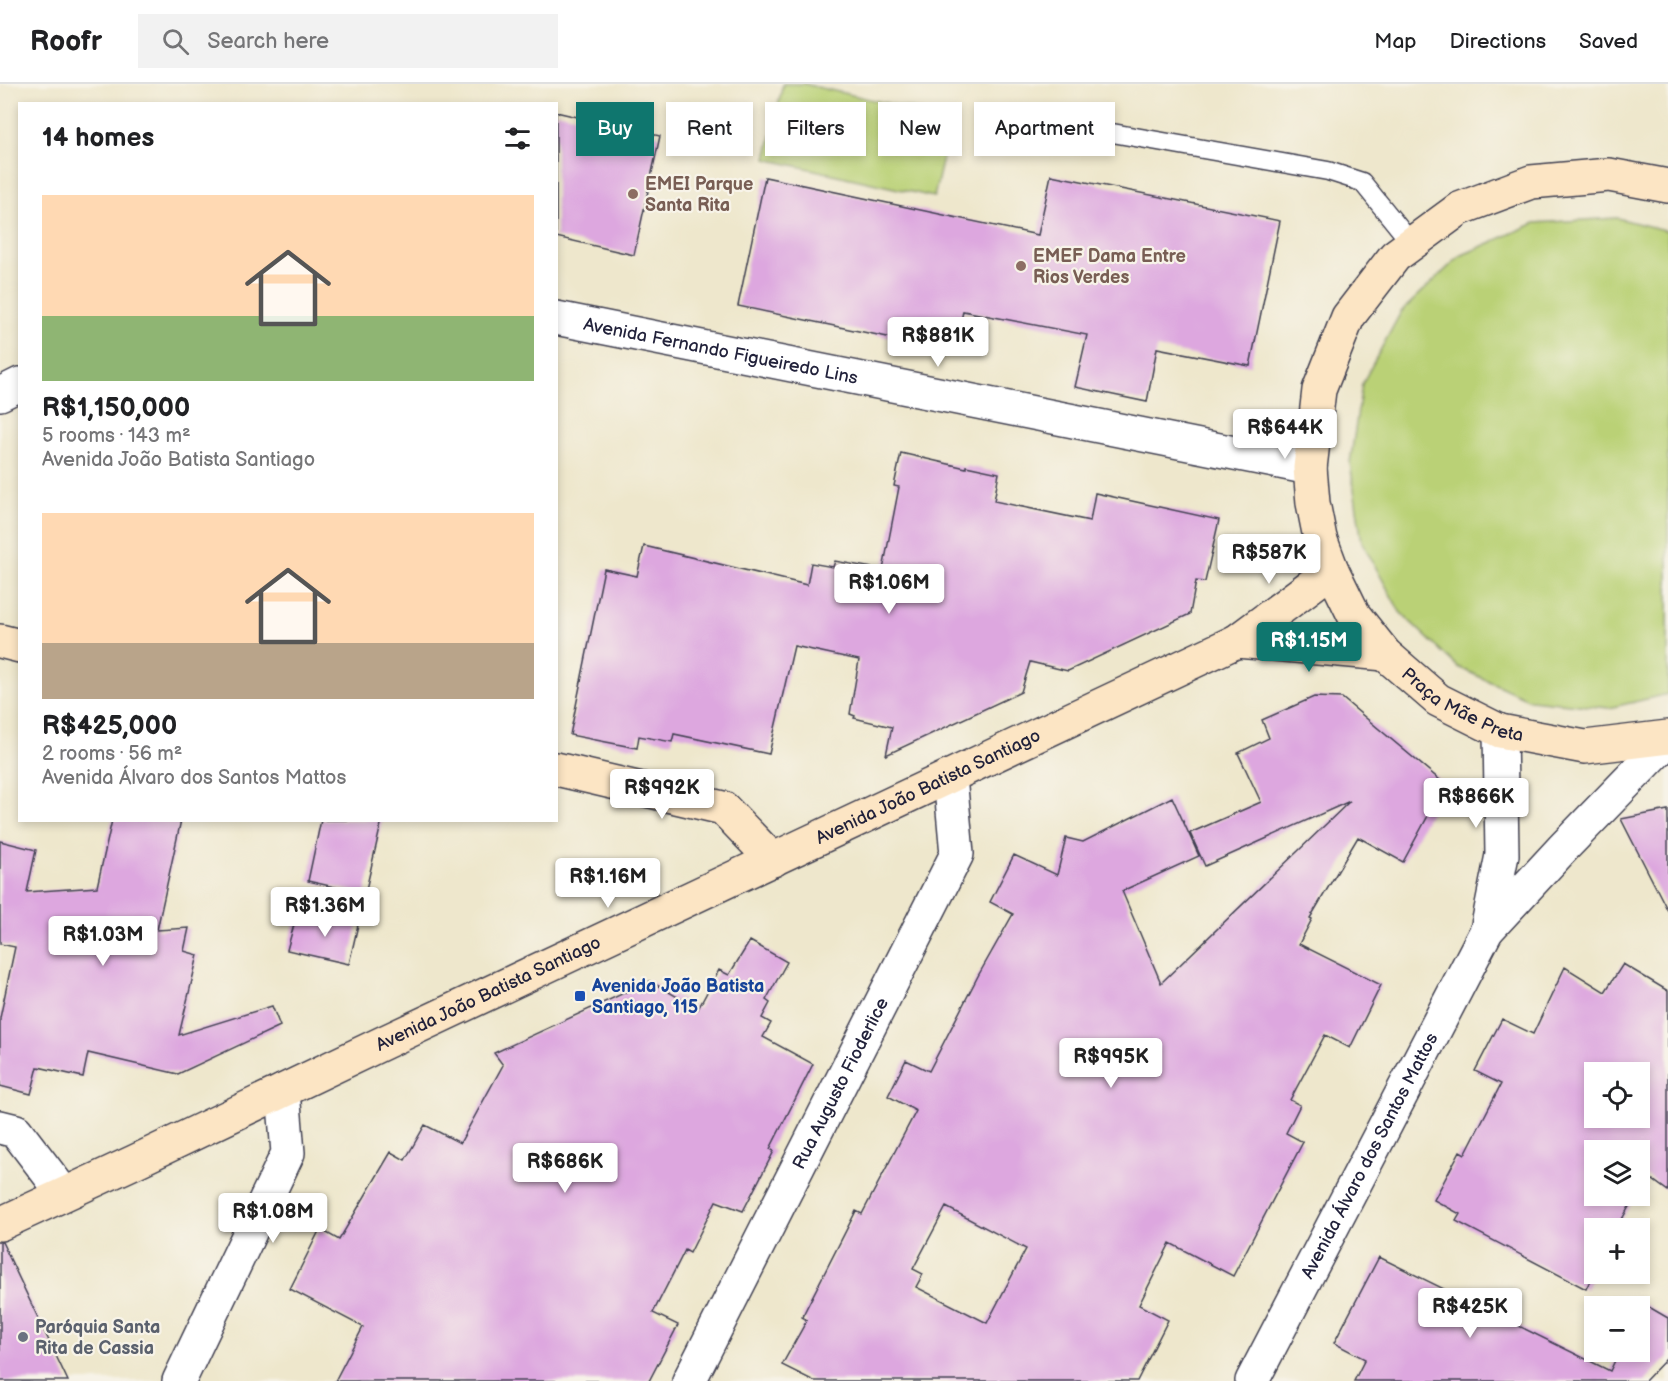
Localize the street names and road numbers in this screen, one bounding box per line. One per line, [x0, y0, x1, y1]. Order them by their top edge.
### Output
street label: Avenida Fernando Figueiredo Lins [582, 313, 860, 388]
street label: Praça Mãe Preta [1398, 663, 1525, 746]
street label: Avenida João Batista Santiago [812, 725, 1044, 848]
street label: Avenida João Batista Santiago [372, 932, 604, 1055]
street label: Rua Augusto Fioderlice [788, 994, 893, 1172]
street label: Avenida Álvaro dos Santos Mattos [1297, 1029, 1442, 1282]

